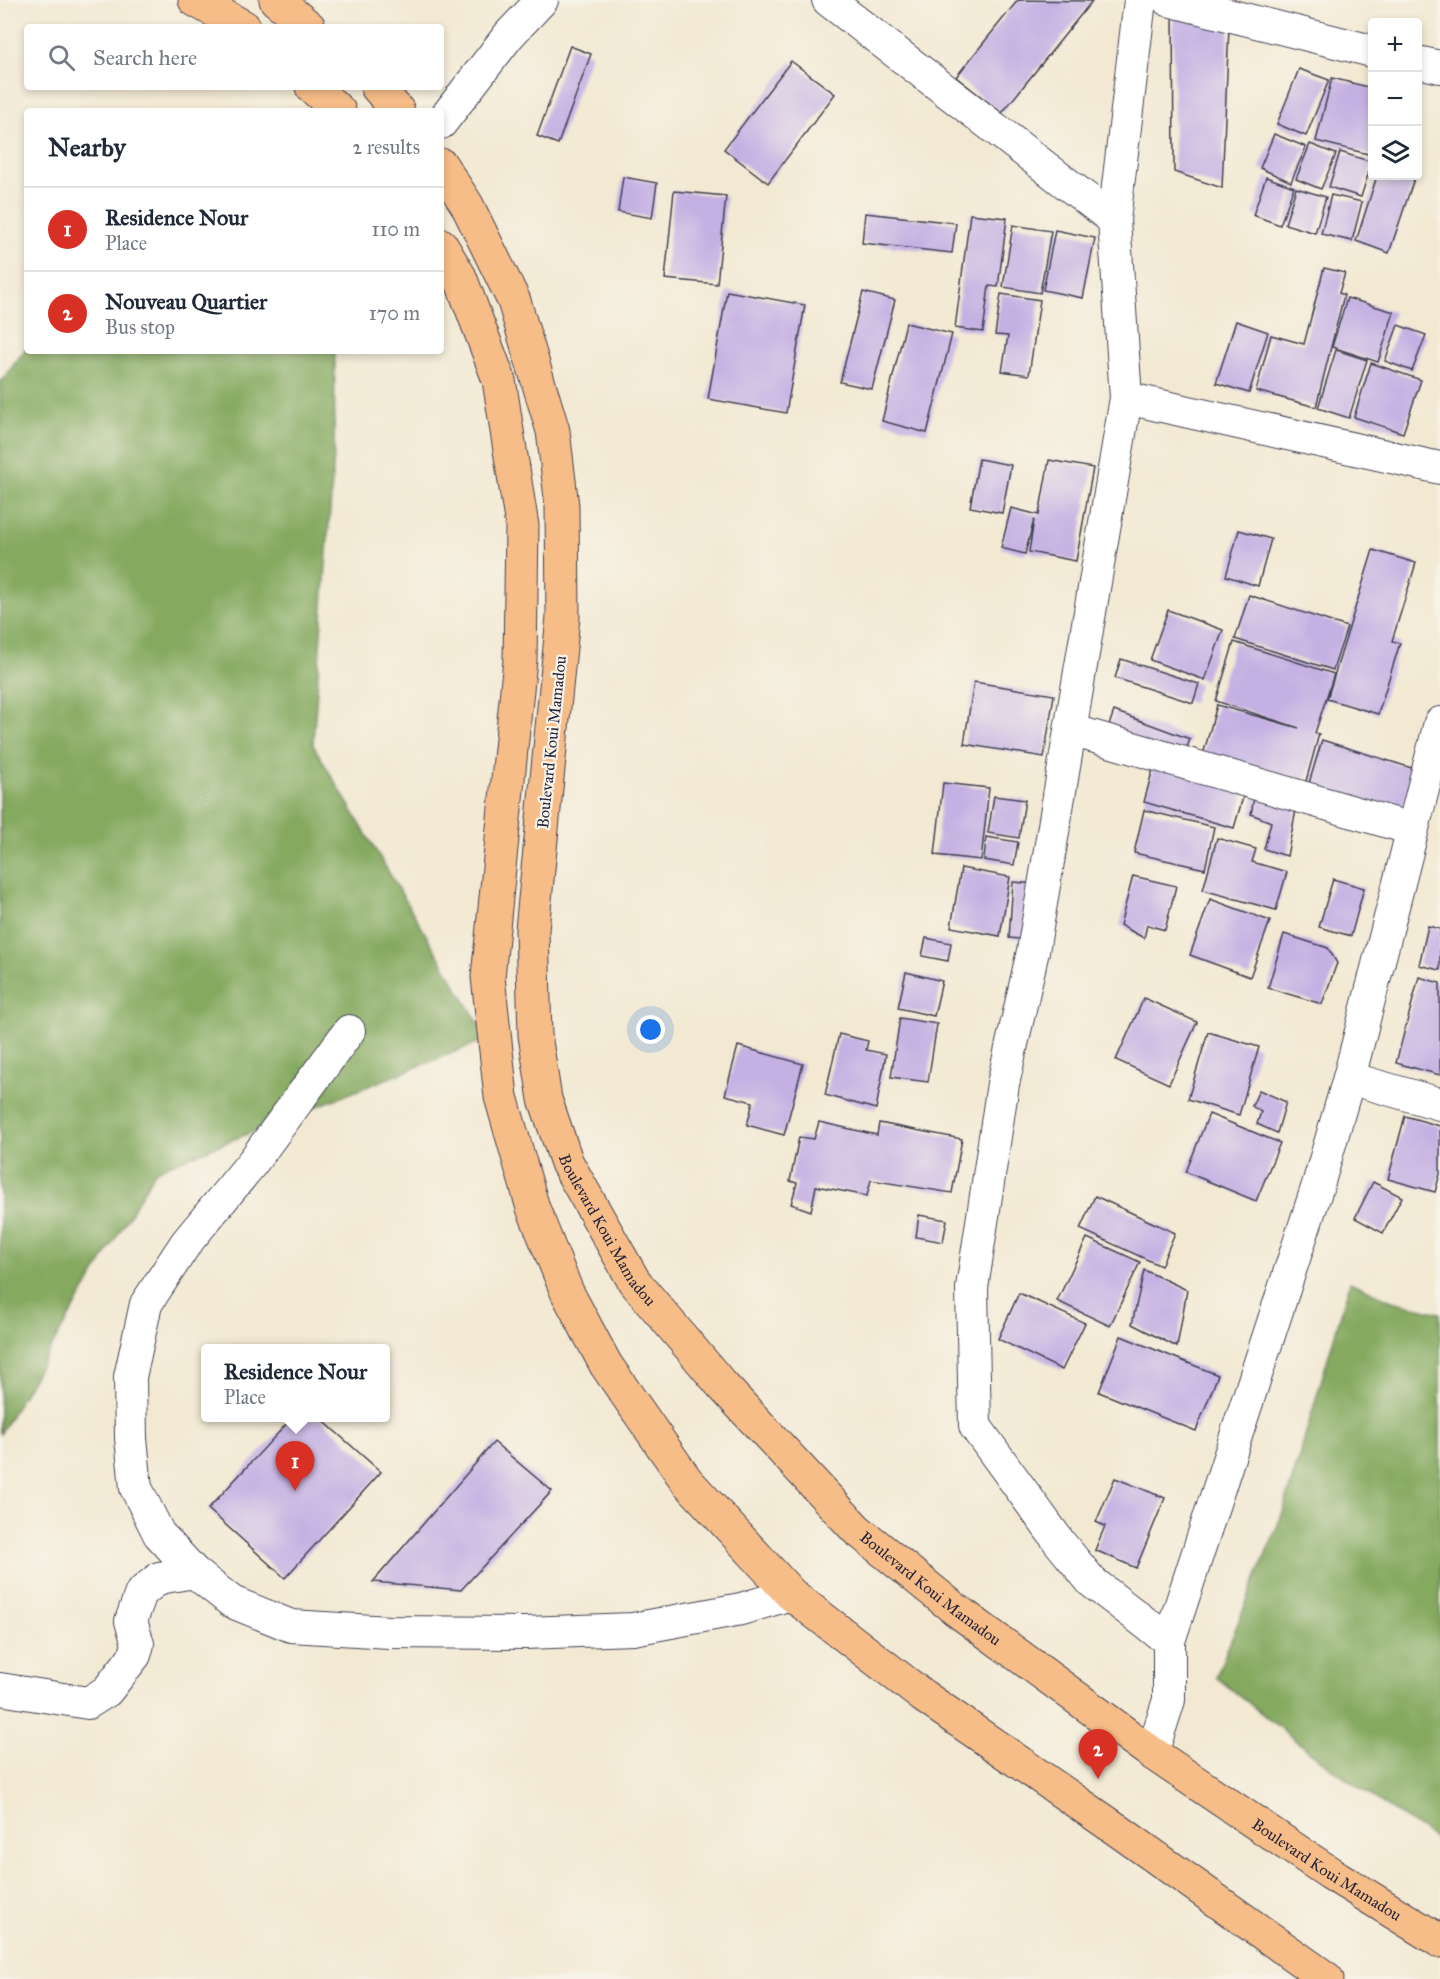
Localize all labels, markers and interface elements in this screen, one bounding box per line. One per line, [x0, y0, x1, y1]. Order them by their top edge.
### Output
map controls [1368, 18, 1422, 180]
button: + [1368, 18, 1422, 72]
search box [24, 24, 444, 90]
icon: search [45, 41, 78, 74]
text: Search here [93, 44, 197, 71]
button: − [1368, 72, 1422, 126]
button: layers [1368, 126, 1422, 180]
text: Nearby [48, 131, 126, 163]
text: 2 results [352, 135, 420, 159]
text: Residence Nour [105, 204, 248, 231]
text: 1 [64, 217, 71, 241]
text: 110 m [372, 217, 420, 241]
text: Place [105, 231, 147, 255]
text: Nouveau Quartier [105, 288, 267, 315]
text: 2 [63, 301, 72, 325]
text: 170 m [369, 301, 420, 325]
text: Bus stop [105, 315, 175, 339]
street label: Boulevard Koui Mamadou [533, 654, 570, 829]
your location [636, 1015, 665, 1044]
street label: Boulevard Koui Mamadou [555, 1152, 660, 1310]
popup [201, 1344, 390, 1422]
text: Residence Nour [224, 1358, 367, 1385]
text: Place [224, 1385, 266, 1409]
pin: 1 [276, 1442, 314, 1491]
street label: Boulevard Koui Mamadou [856, 1527, 1005, 1650]
pin: 2 [1078, 1730, 1118, 1779]
street label: Boulevard Koui Mamadou [1249, 1814, 1405, 1925]

